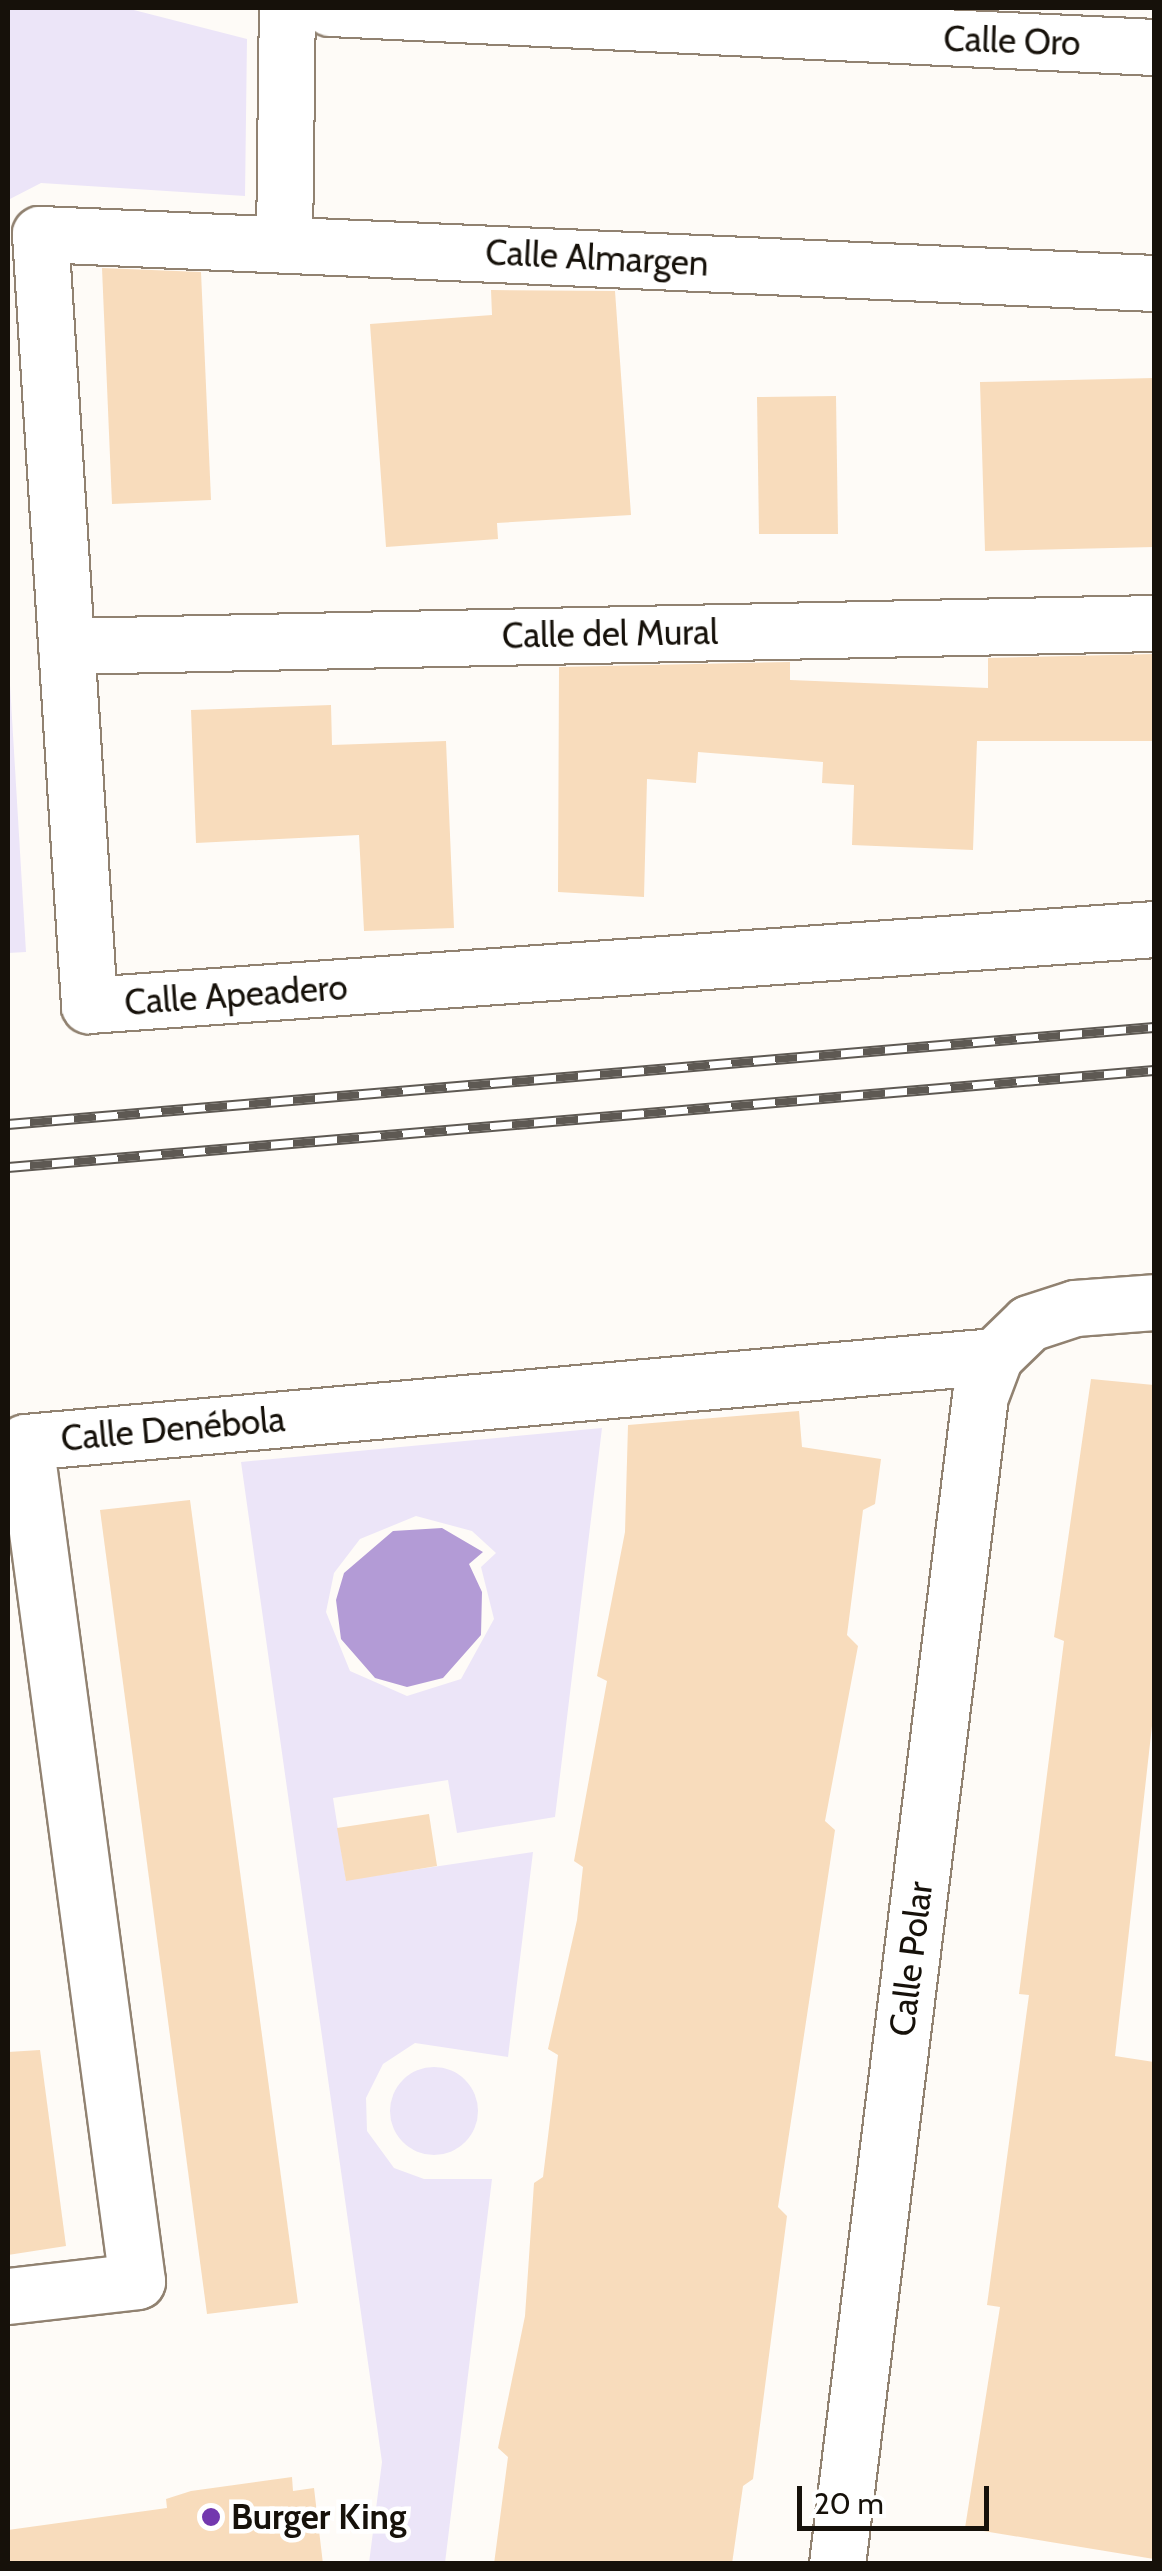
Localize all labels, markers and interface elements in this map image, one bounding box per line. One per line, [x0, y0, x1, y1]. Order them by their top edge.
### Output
street label: Calle Oro [943, 18, 1081, 64]
street label: Calle Almargen [484, 231, 710, 285]
street label: Calle del Mural [502, 611, 718, 657]
street label: Calle Apeadero [123, 966, 349, 1024]
street label: Calle Denébola [59, 1398, 287, 1460]
street label: Calle Polar [881, 1879, 941, 2039]
scale bar [802, 2466, 994, 2528]
text: 20 m [814, 2485, 884, 2522]
place label: Burger King [231, 2496, 406, 2538]
marker: Burger King [200, 2506, 222, 2528]

